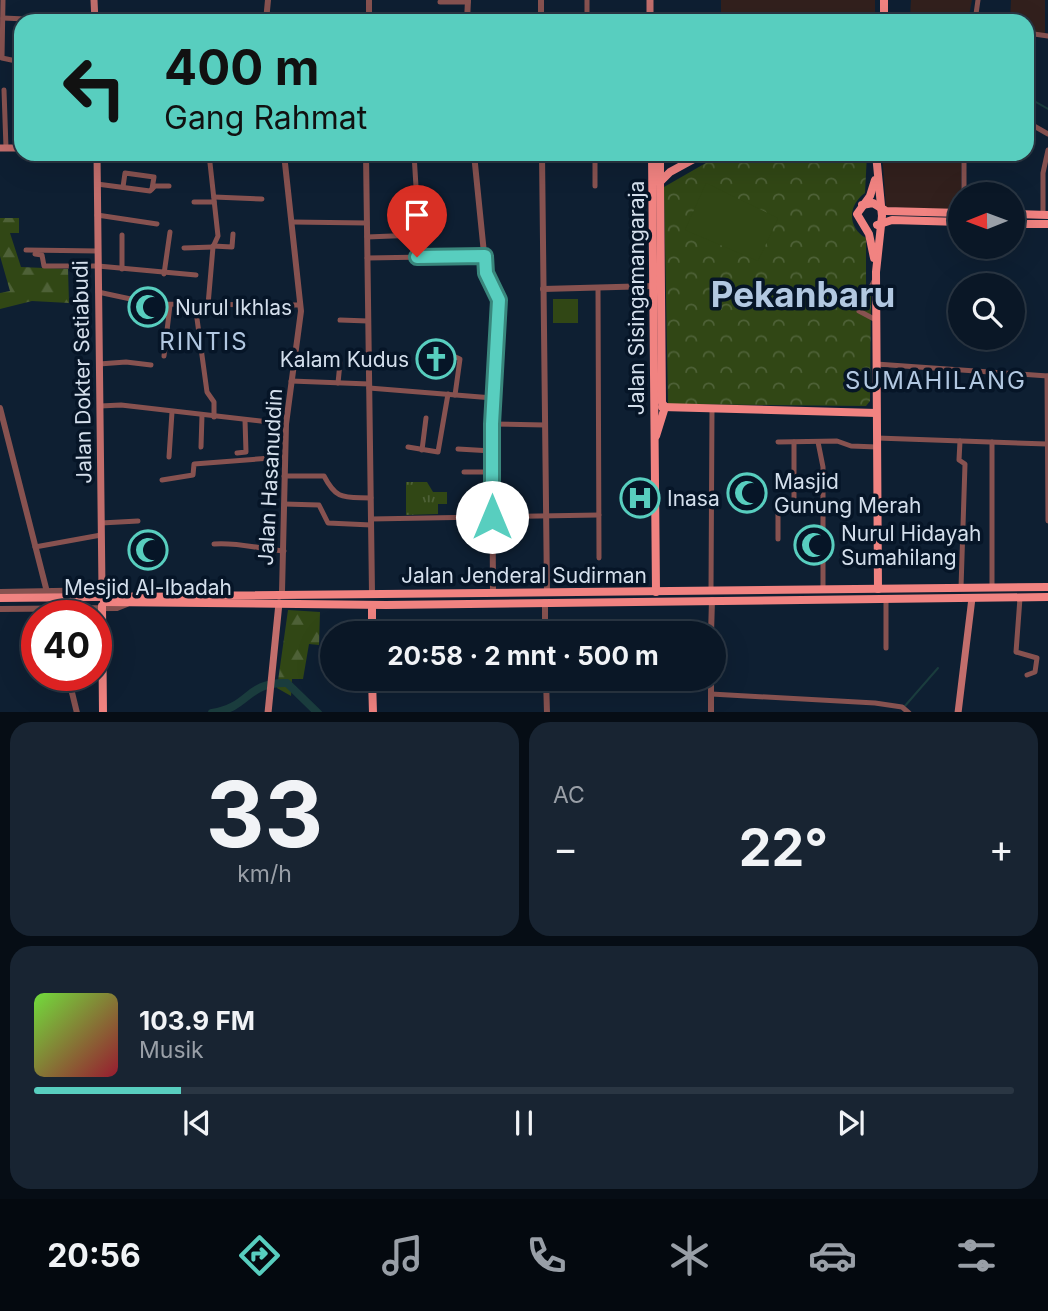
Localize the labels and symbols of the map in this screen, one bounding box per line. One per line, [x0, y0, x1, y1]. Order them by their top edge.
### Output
street label: Jalan Sisingamangaraja [624, 181, 649, 415]
north arrow [948, 182, 1026, 259]
pin [387, 185, 447, 257]
street label: Jalan Dokter Setiabudi [68, 260, 96, 484]
district label: Pekanbaru [711, 273, 895, 315]
mosque icon: Nurul Ikhlas [127, 286, 169, 328]
place label: Nurul Ikhlas [175, 295, 292, 320]
district label: RINTIS [159, 327, 249, 356]
church icon: Kalam Kudus [415, 338, 457, 380]
place label: Kalam Kudus [280, 347, 409, 372]
district label: SUMAHILANG [845, 366, 1027, 395]
street label: Jalan Hasanuddin [253, 388, 287, 566]
place label: Masjid Gunung Merah [774, 469, 921, 518]
mosque icon: Masjid Gunung Merah [726, 472, 768, 514]
hospital icon: Inasa [619, 477, 661, 519]
position arrow [455, 480, 529, 554]
place label: Inasa [667, 486, 720, 511]
place label: Nurul Hidayah Sumahilang [841, 521, 982, 570]
mosque icon: Nurul Hidayah Sumahilang [793, 524, 835, 566]
mosque icon: Mesjid Al-Ibadah [127, 529, 169, 571]
street label: Jalan Jenderal Sudirman [401, 563, 647, 588]
place label: Mesjid Al-Ibadah [64, 575, 232, 600]
speed limit sign: 40 [21, 600, 112, 691]

